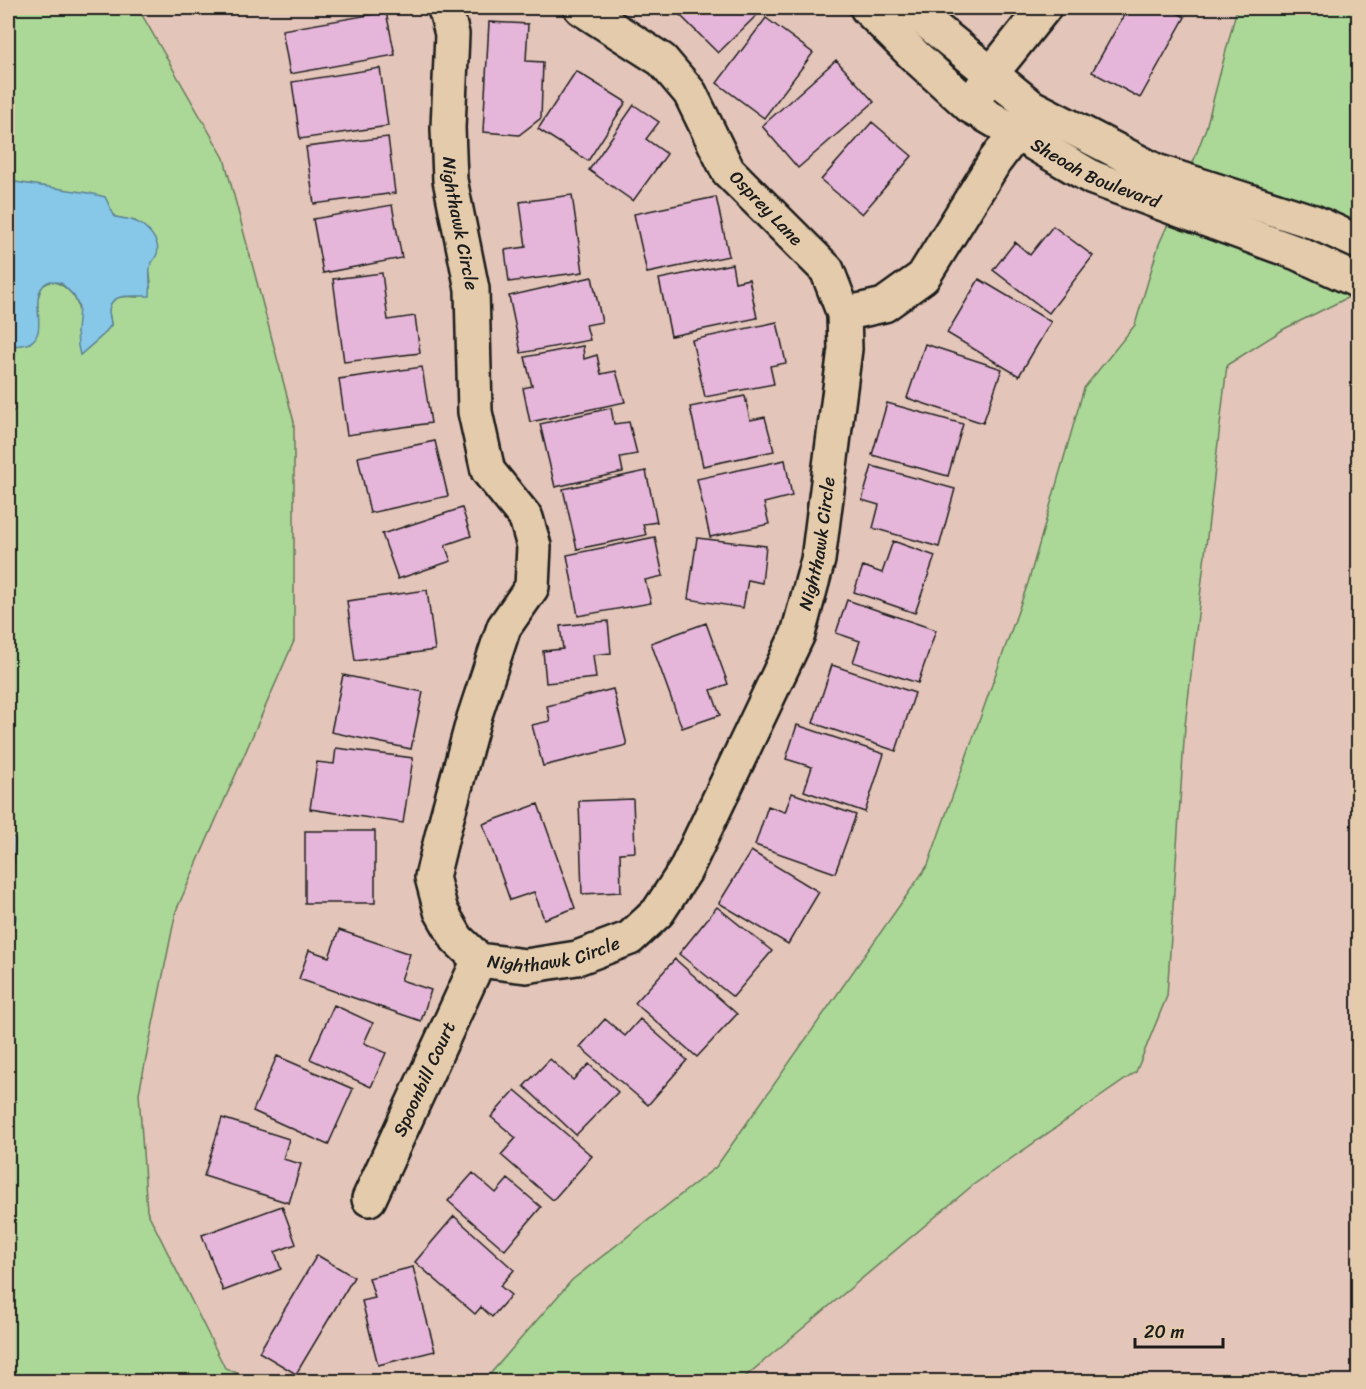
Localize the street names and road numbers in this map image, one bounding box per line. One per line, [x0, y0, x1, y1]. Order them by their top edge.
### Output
street label: Sheoah Boulevard [1024, 129, 1166, 218]
street label: Nighthawk Circle [433, 156, 488, 293]
street label: Osprey Lane [721, 162, 811, 254]
street label: Nighthawk Circle [789, 475, 845, 614]
street label: Nighthawk Circle [485, 927, 625, 982]
street label: Spoonbill Court [384, 1016, 465, 1142]

